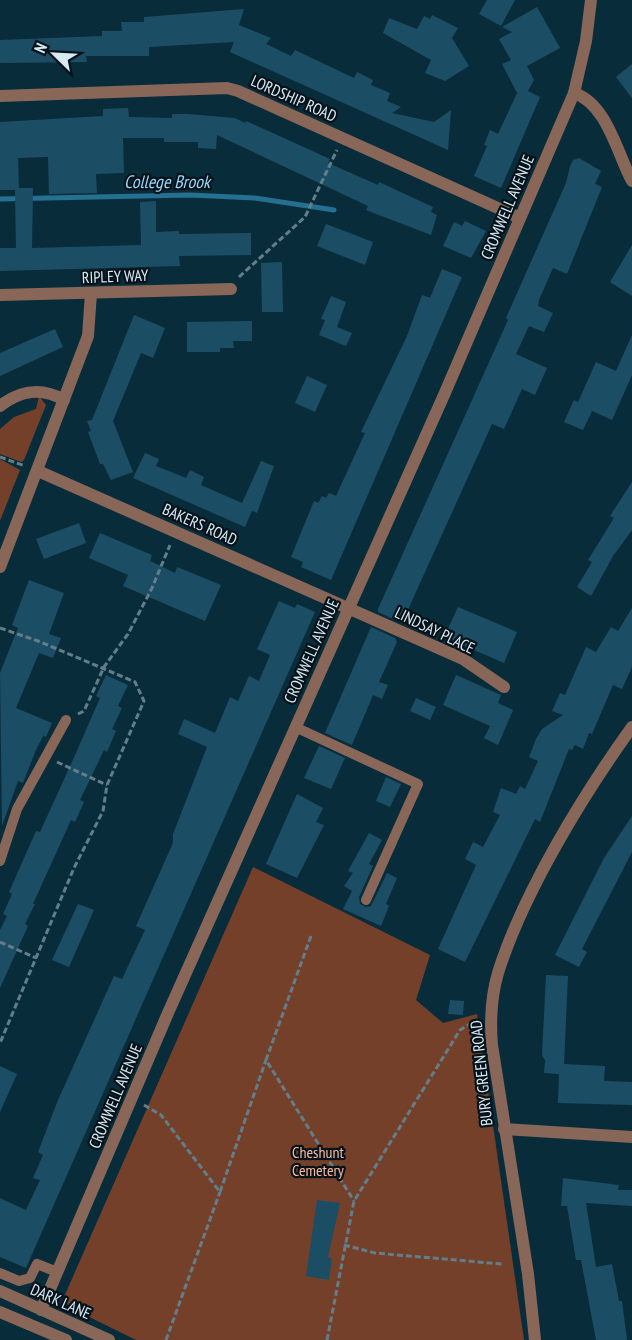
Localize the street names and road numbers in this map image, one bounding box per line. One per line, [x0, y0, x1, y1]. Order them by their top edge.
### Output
street label: LORDSHIP ROAD [248, 70, 340, 126]
street label: CROMWELL AVENUE [476, 151, 538, 262]
street label: RIPLEY WAY [81, 265, 149, 287]
street label: BAKERS ROAD [160, 499, 240, 549]
street label: CROMWELL AVENUE [279, 596, 343, 706]
street label: LINDSAY PLACE [392, 602, 478, 658]
street label: BURY GREEN ROAD [466, 1019, 496, 1127]
street label: CROMWELL AVENUE [84, 1040, 146, 1151]
street label: DARK LANE [28, 1279, 94, 1323]

